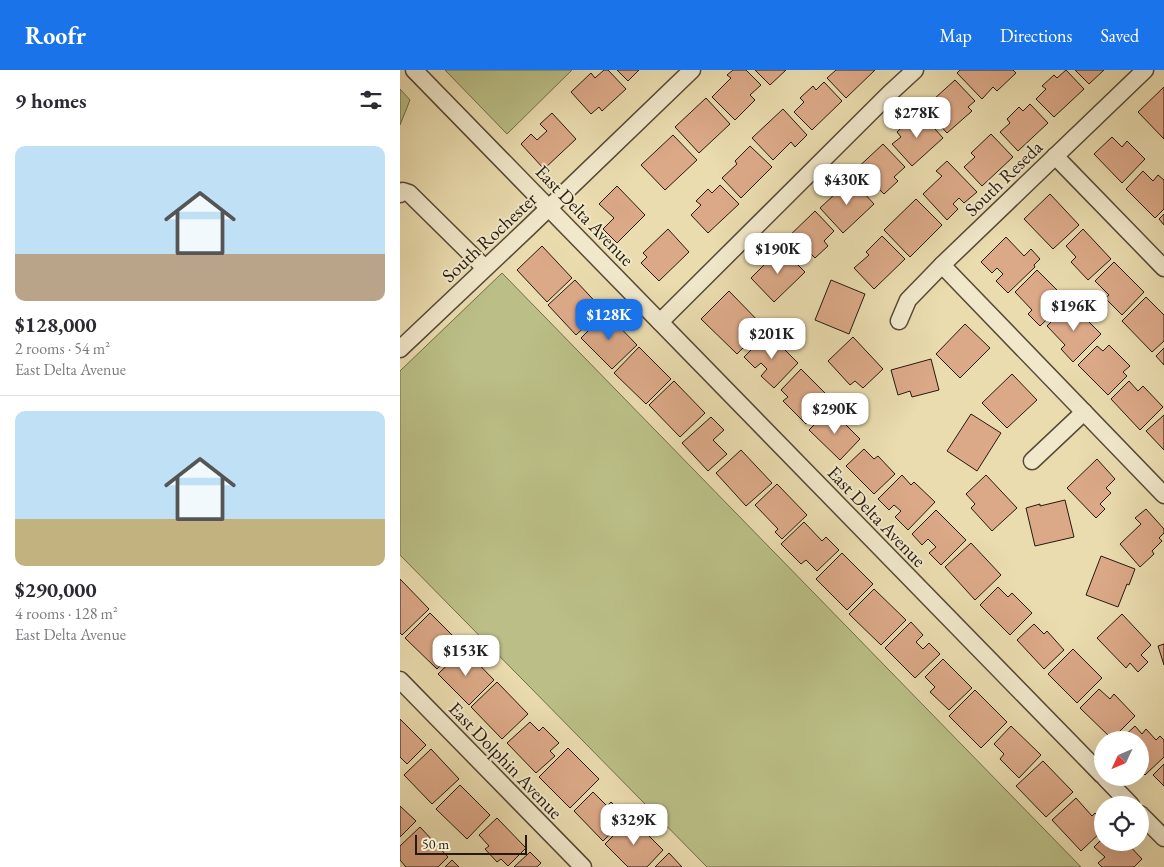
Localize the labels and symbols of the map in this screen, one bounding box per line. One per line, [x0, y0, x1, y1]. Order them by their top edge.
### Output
pin: $278K [882, 97, 952, 139]
street label: South Reseda [959, 135, 1048, 222]
street label: East Delta Avenue [530, 159, 639, 271]
pin: $430K [812, 164, 882, 206]
street label: South Rochester [436, 186, 543, 288]
pin: $190K [743, 232, 813, 275]
pin: $196K [1039, 290, 1109, 332]
pin: $128K [574, 298, 644, 341]
pin: $201K [737, 318, 807, 360]
pin: $290K [800, 392, 870, 435]
street label: East Delta Avenue [822, 460, 931, 572]
pin: $153K [431, 634, 501, 677]
street label: East Dolphin Avenue [443, 696, 568, 824]
north arrow [1094, 731, 1149, 786]
pin: $329K [599, 804, 669, 846]
scale bar [415, 832, 528, 855]

